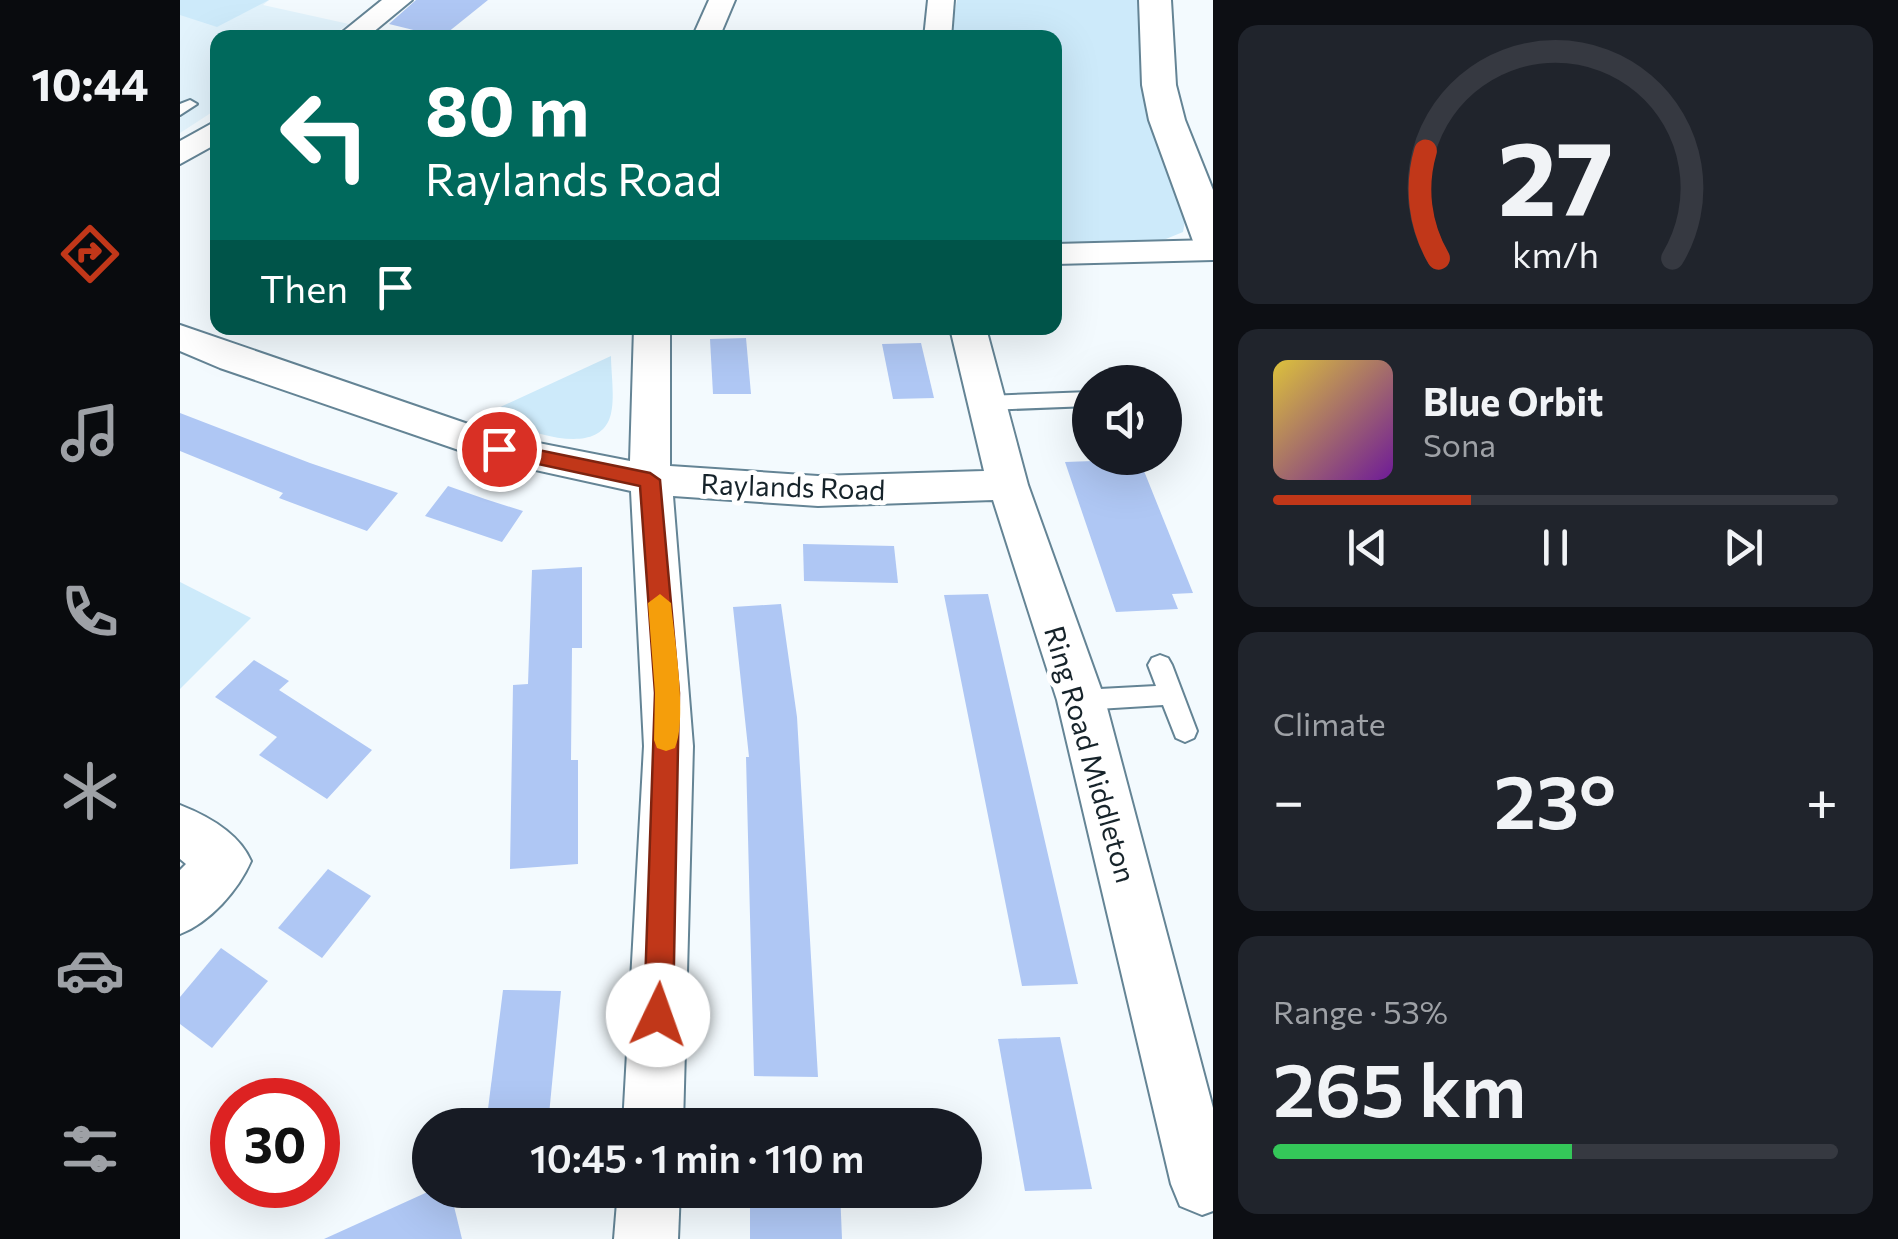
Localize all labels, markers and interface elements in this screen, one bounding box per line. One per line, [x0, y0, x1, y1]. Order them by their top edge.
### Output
text: 10:44 [31, 55, 149, 110]
text: 80 m [425, 65, 589, 150]
icon: left [260, 70, 390, 200]
text: 27 [1498, 110, 1613, 237]
text: Raylands Road [425, 150, 722, 205]
icon: directions [55, 219, 125, 289]
text: km/h [1512, 232, 1599, 275]
icon: arrive [368, 260, 423, 315]
text: Then [260, 264, 348, 311]
map controls [1072, 365, 1182, 475]
button: sound [1072, 365, 1182, 475]
text: Blue Orbit [1423, 377, 1603, 424]
icon: music [55, 398, 125, 468]
pin [457, 407, 542, 492]
icon: arrive [472, 422, 527, 477]
text: Sona [1423, 424, 1496, 464]
street label: Raylands Road [700, 466, 886, 506]
icon: previous [1340, 520, 1395, 575]
icon: pause [1528, 520, 1583, 575]
icon: next [1716, 520, 1771, 575]
icon: phone [55, 577, 125, 647]
street label: Ring Road Middleton [1038, 622, 1144, 886]
text: Climate [1273, 703, 1386, 743]
text: 23° [1494, 753, 1616, 844]
icon: climate [55, 756, 125, 826]
text: − [1273, 765, 1304, 832]
text: + [1806, 765, 1838, 832]
icon: car [55, 935, 125, 1005]
position arrow [606, 963, 710, 1067]
text: Range · 53% [1273, 991, 1448, 1031]
text: 265 km [1273, 1041, 1526, 1132]
speed limit sign: 30 [210, 1078, 340, 1208]
icon: filters [55, 1114, 125, 1184]
text: 10:45 · 1 min · 110 m [530, 1134, 864, 1181]

